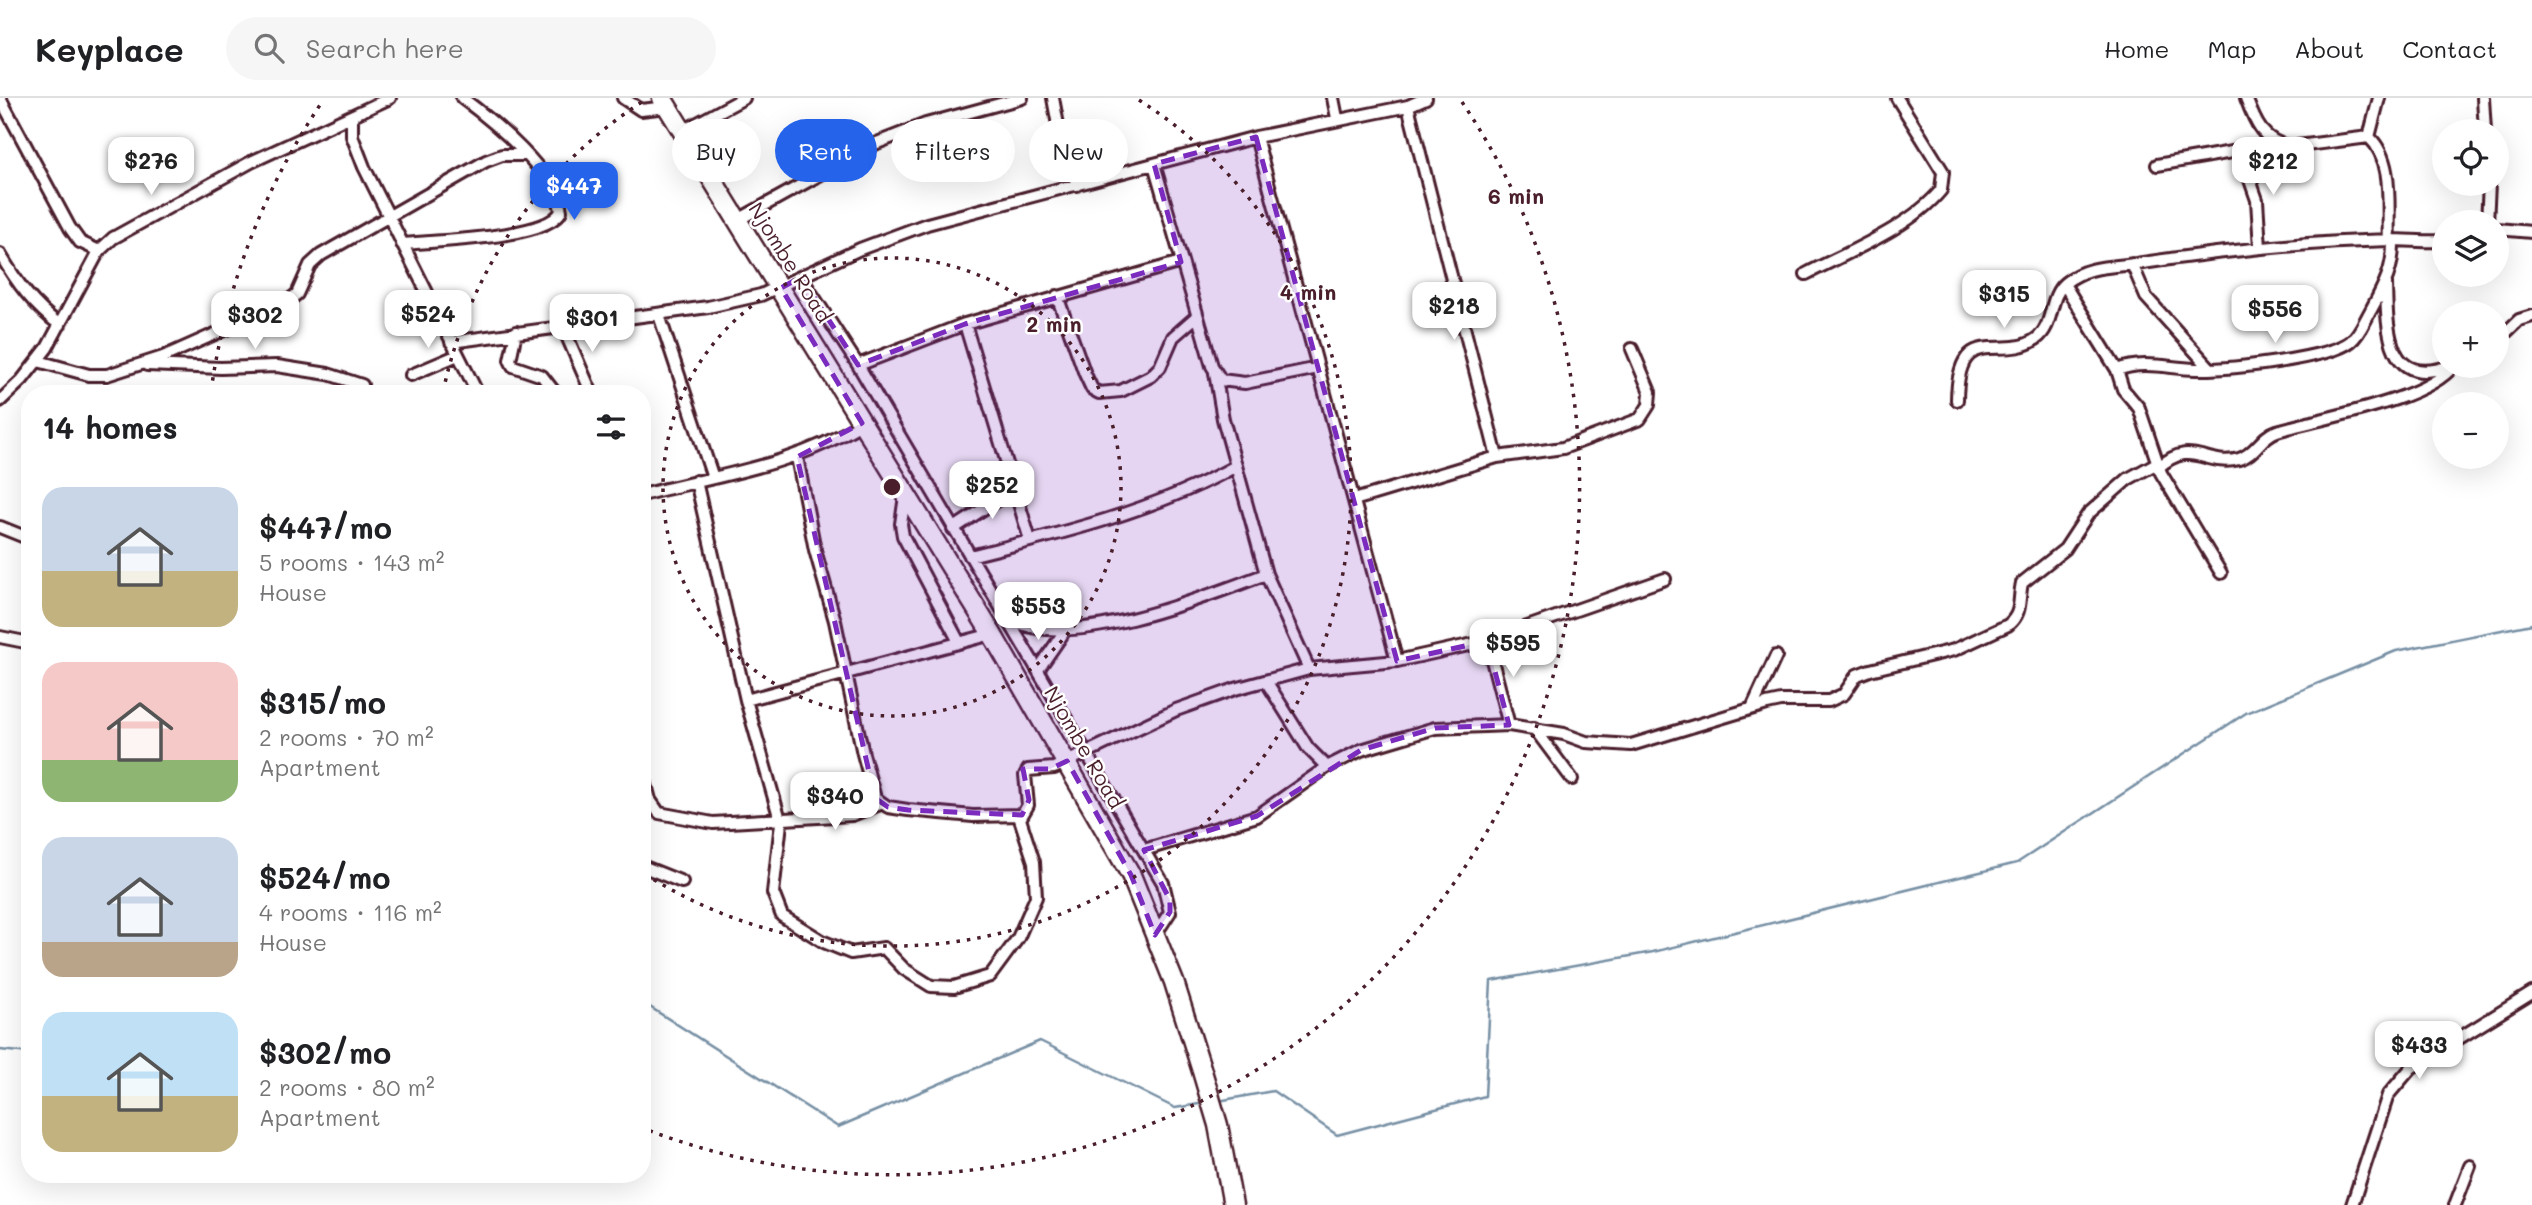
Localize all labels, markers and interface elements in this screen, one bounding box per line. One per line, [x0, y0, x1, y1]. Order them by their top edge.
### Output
search box [226, 17, 716, 80]
text: Keyplace [35, 27, 184, 70]
icon: search [250, 29, 288, 67]
text: Search here [306, 31, 464, 65]
text: Home [2104, 33, 2169, 64]
text: Map [2207, 33, 2256, 64]
text: About [2294, 33, 2364, 64]
text: Contact [2402, 33, 2497, 64]
chip: Buy [672, 119, 761, 182]
chip: Rent [775, 119, 877, 182]
chip: Filters [891, 119, 1015, 182]
chip: New [1029, 119, 1128, 182]
map controls [2432, 119, 2509, 469]
button: locate [2432, 119, 2509, 196]
pin: $276 [110, 138, 192, 197]
pin: $212 [2232, 138, 2314, 197]
text: $276 [124, 145, 178, 175]
text: $212 [2248, 145, 2298, 175]
pin: $447 [533, 162, 615, 222]
text: $447 [546, 170, 602, 200]
text: 6 min [1488, 182, 1544, 209]
street label: Njombe Road [743, 197, 839, 327]
button: layers [2432, 210, 2509, 287]
pin: $315 [1963, 271, 2045, 330]
text: 4 min [1280, 278, 1336, 305]
text: $315 [1978, 278, 2030, 308]
pin: $218 [1413, 282, 1495, 342]
pin: $556 [2234, 286, 2316, 345]
pin: $524 [387, 290, 469, 350]
text: $218 [1428, 290, 1480, 320]
pin: $302 [214, 292, 296, 351]
text: $556 [2248, 293, 2303, 323]
pin: $301 [551, 294, 633, 354]
text: $524 [400, 298, 456, 328]
text: $302 [227, 299, 283, 329]
button: + [2432, 301, 2509, 378]
text: $301 [566, 302, 619, 332]
text: 2 min [1026, 310, 1082, 337]
button: − [2432, 392, 2509, 469]
text: 14 homes [42, 407, 178, 447]
icon: filters [592, 408, 630, 446]
pin: $252 [951, 462, 1033, 521]
text: $252 [965, 469, 1019, 499]
centre of rings [880, 475, 904, 499]
text: $447/mo [259, 507, 392, 547]
icon: home [98, 515, 182, 599]
text: 5 rooms · 143 m² [259, 547, 445, 577]
text: House [259, 577, 327, 607]
pin: $553 [997, 582, 1079, 642]
text: $553 [1011, 590, 1065, 620]
pin: $595 [1472, 620, 1554, 679]
text: $595 [1486, 627, 1540, 657]
street label: Njombe Road [1039, 681, 1131, 813]
text: $315/mo [259, 682, 386, 722]
icon: home [98, 690, 182, 774]
text: 2 rooms · 70 m² [259, 722, 434, 752]
text: Apartment [259, 752, 381, 782]
pin: $340 [794, 772, 876, 832]
text: $340 [806, 780, 864, 810]
text: $524/mo [259, 857, 390, 897]
icon: home [98, 865, 182, 949]
text: 4 rooms · 116 m² [259, 897, 442, 927]
text: House [259, 927, 327, 957]
pin: $433 [2378, 1021, 2460, 1081]
text: $433 [2391, 1029, 2447, 1059]
text: $302/mo [259, 1032, 391, 1072]
icon: home [98, 1040, 182, 1124]
text: 2 rooms · 80 m² [259, 1072, 435, 1102]
text: Apartment [259, 1102, 381, 1132]

